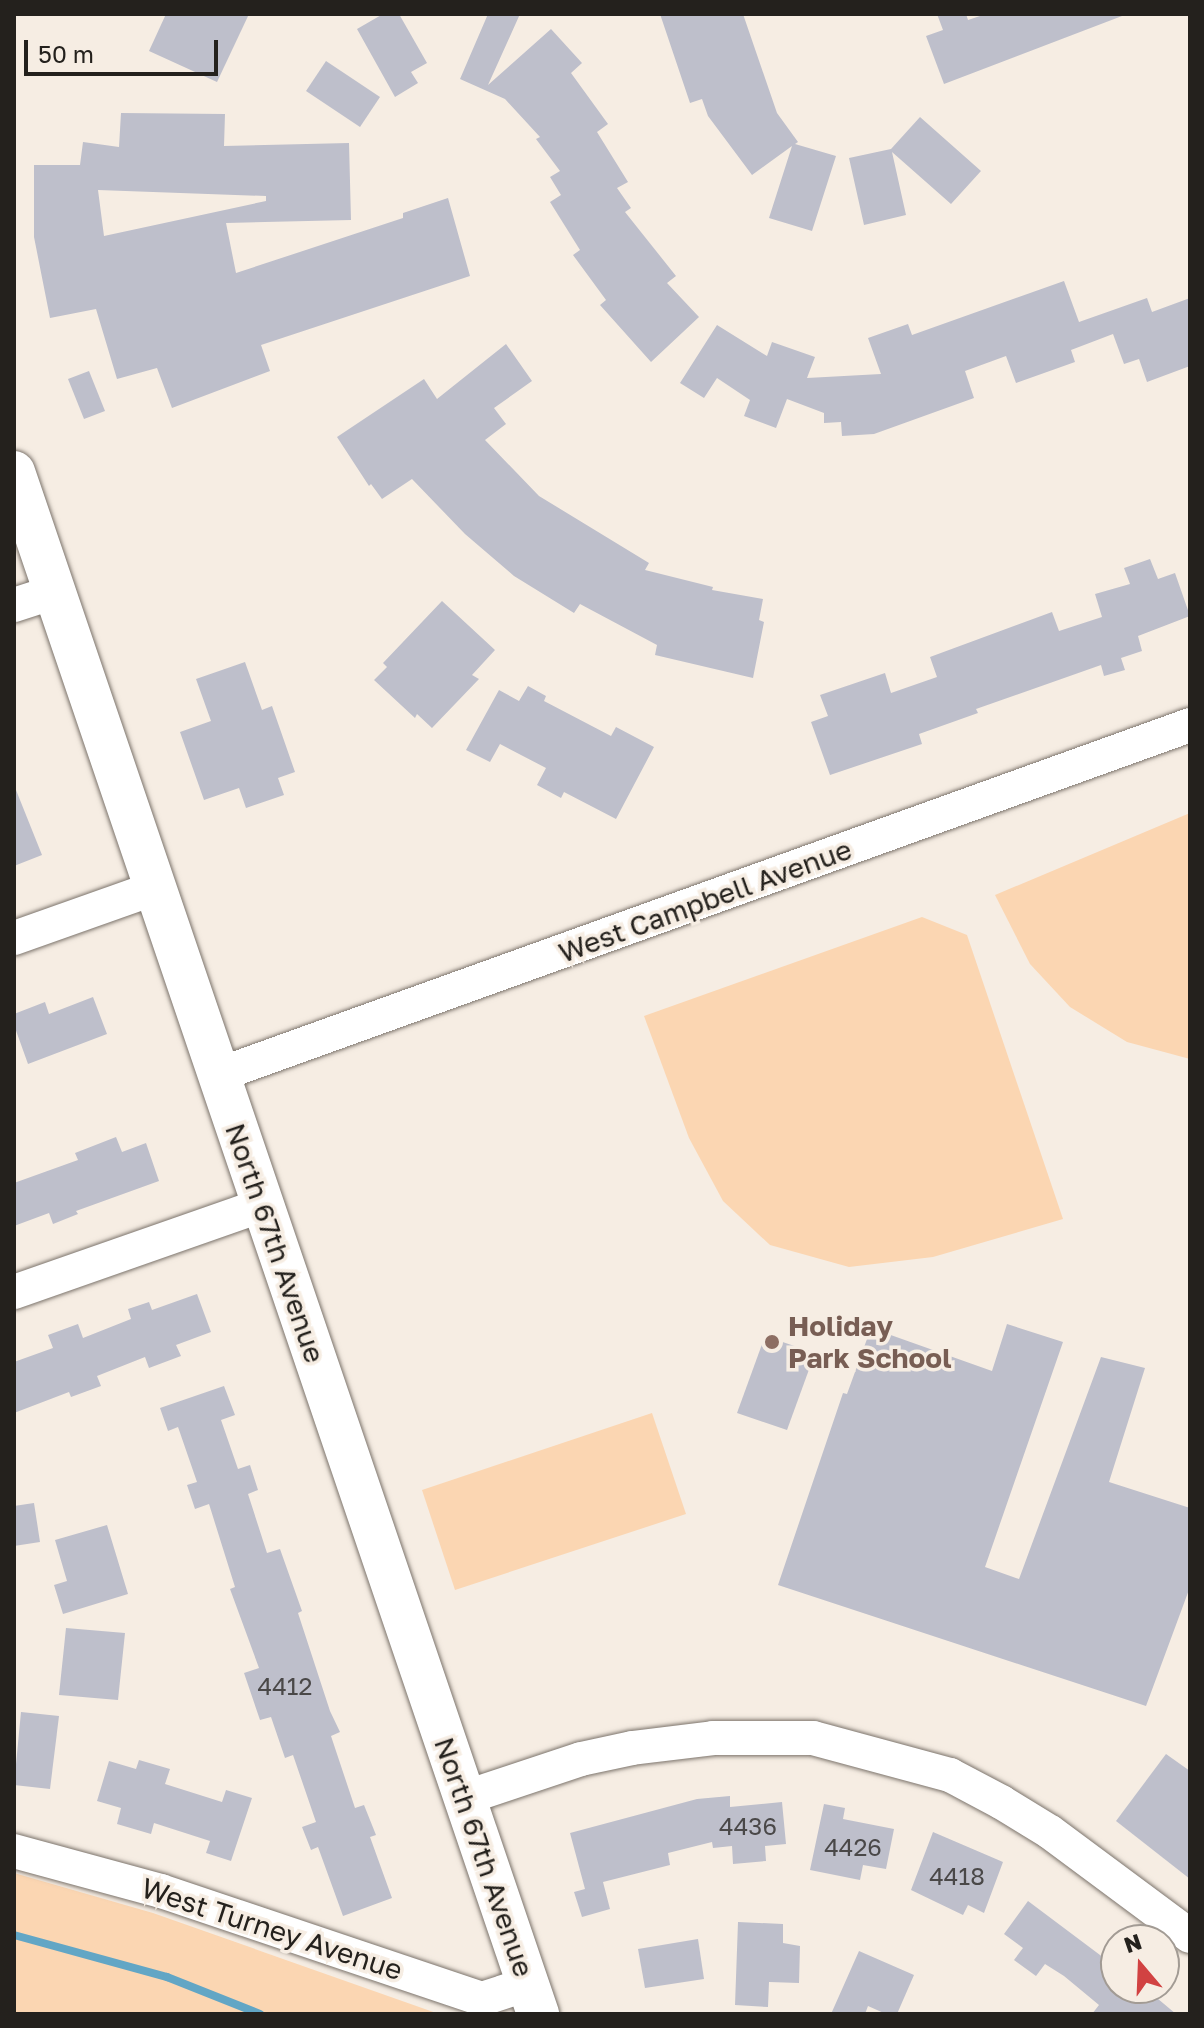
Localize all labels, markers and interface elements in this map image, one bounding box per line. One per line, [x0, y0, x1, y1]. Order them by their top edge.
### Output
scale bar [28, 24, 222, 74]
text: 50 m [38, 39, 94, 68]
street label: West Campbell Avenue [554, 832, 856, 970]
street label: North 67th Avenue [218, 1119, 332, 1367]
place label: Holiday Park School [788, 1309, 952, 1375]
marker: Holiday Park School [763, 1333, 781, 1351]
house number: 4412 [258, 1672, 312, 1700]
street label: North 67th Avenue [427, 1733, 541, 1981]
house number: 4436 [719, 1812, 777, 1840]
house number: 4426 [824, 1833, 882, 1861]
house number: 4418 [929, 1862, 985, 1890]
street label: West Turney Avenue [137, 1871, 407, 1987]
north arrow [1100, 1924, 1180, 2004]
text: N [1120, 1927, 1145, 1958]

